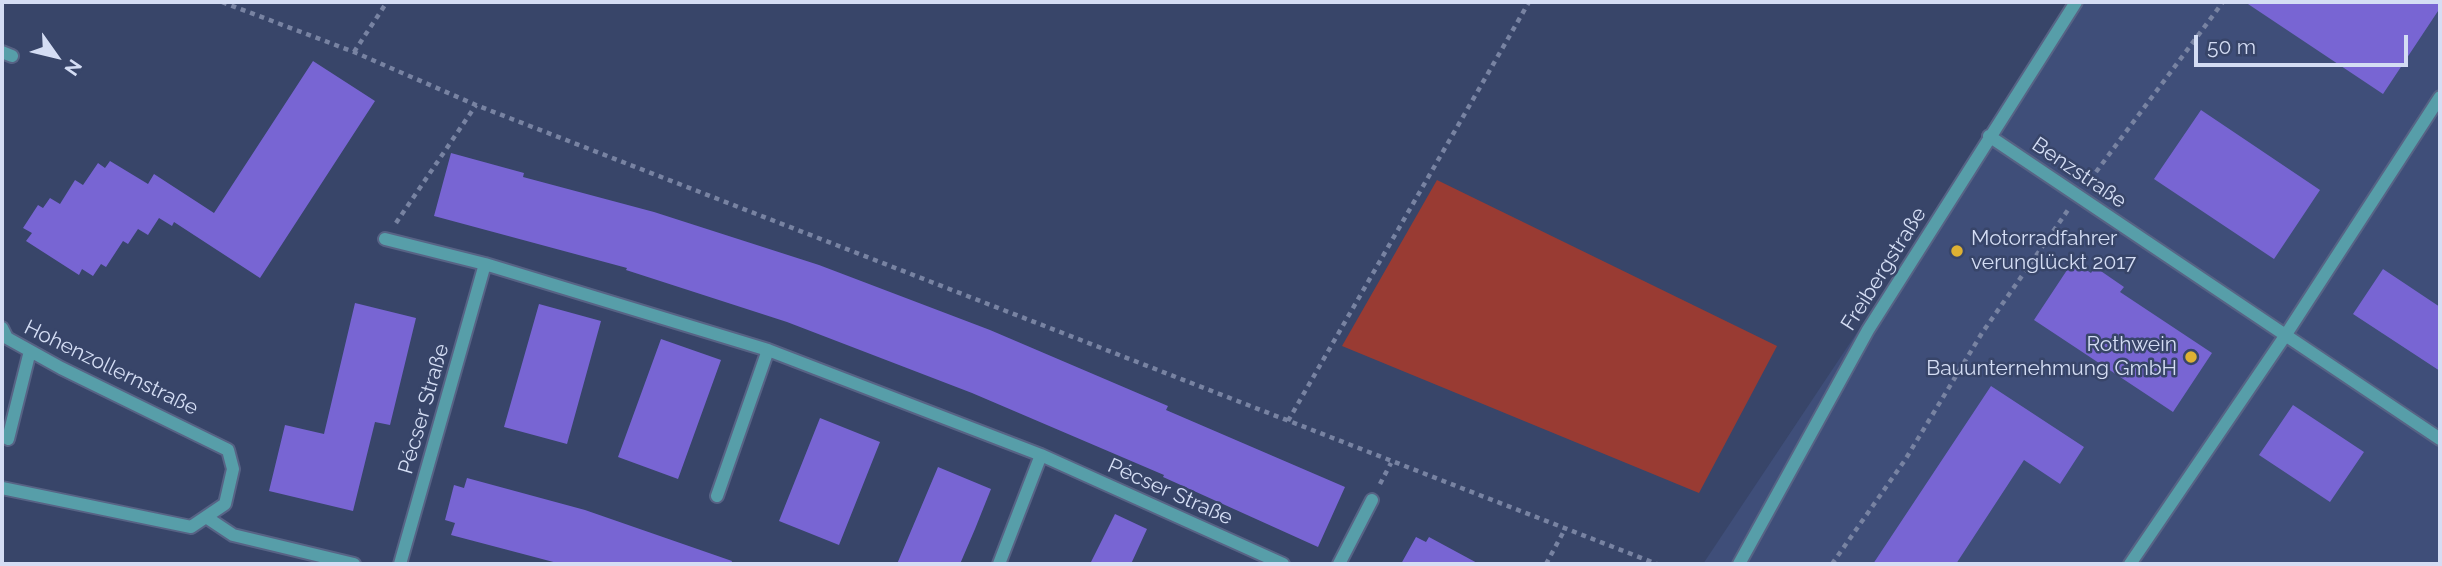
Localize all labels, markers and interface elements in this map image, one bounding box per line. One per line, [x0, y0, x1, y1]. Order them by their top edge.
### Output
north arrow [21, 21, 91, 91]
scale bar [2197, 21, 2410, 65]
text: 50 m [2207, 34, 2256, 59]
text: N [60, 56, 87, 80]
street label: Benzstraße [2027, 132, 2131, 214]
street label: Freibergstraße [1836, 203, 1932, 335]
place label: Motorradfahrer verunglückt 2017 [1971, 226, 2136, 276]
marker: Motorradfahrer verunglückt 2017 [1949, 243, 1965, 259]
street label: Hohenzollernstraße [20, 315, 202, 421]
place label: Rothwein Bauunternehmung GmbH [1926, 332, 2177, 382]
street label: Pécser Straße [393, 341, 455, 477]
marker: Rothwein Bauunternehmung GmbH [2183, 349, 2199, 365]
street label: Pécser Straße [1104, 453, 1236, 531]

